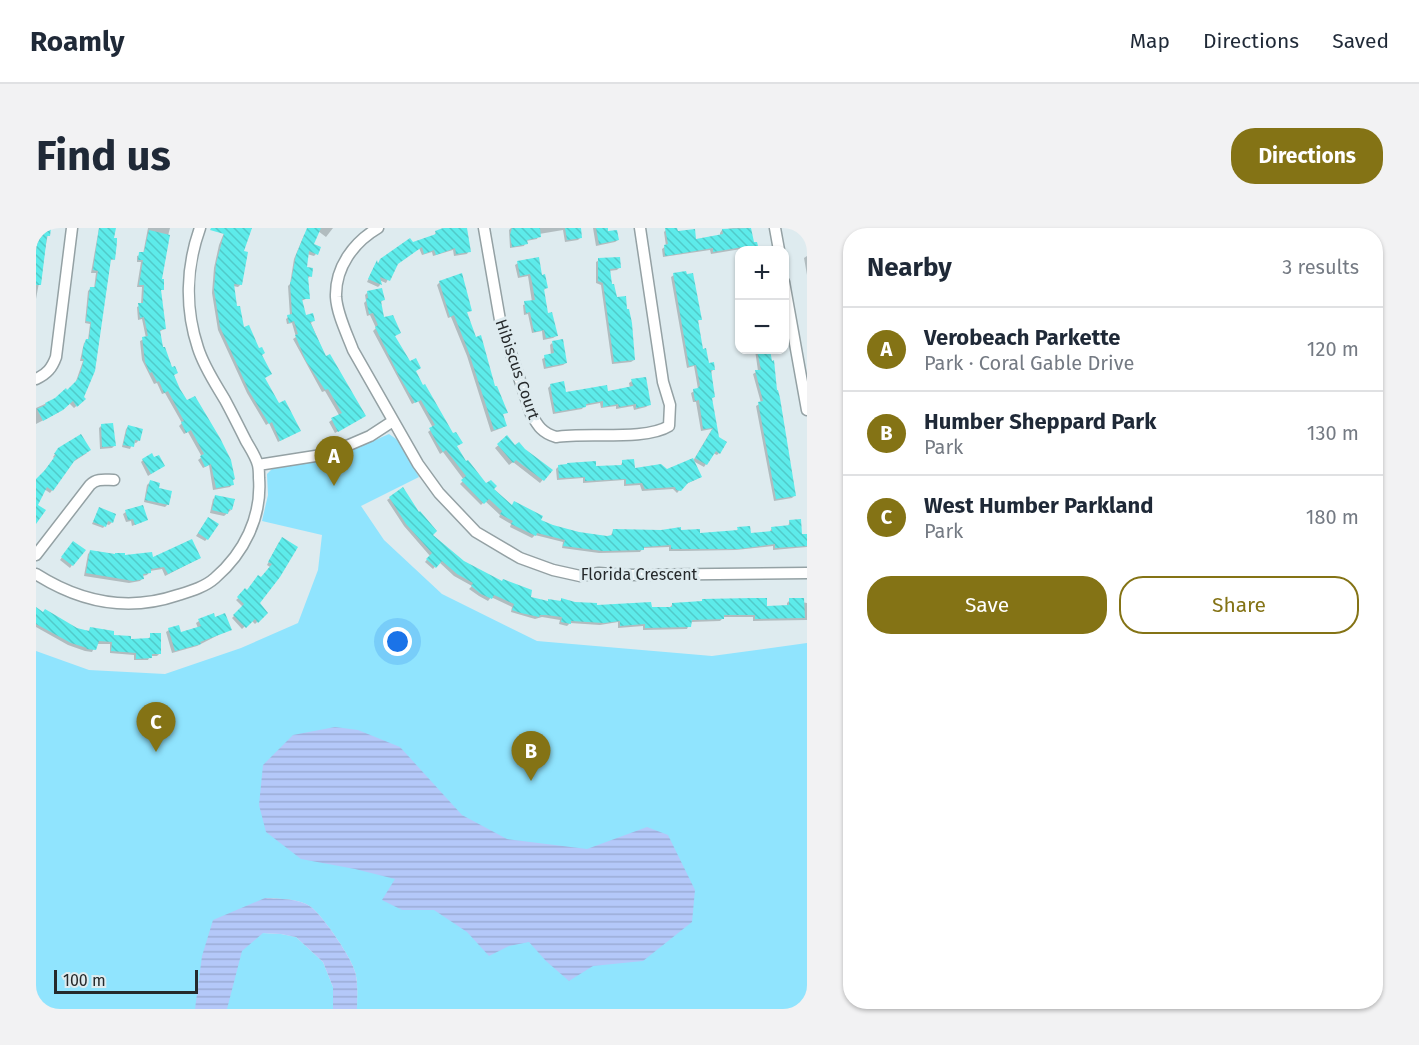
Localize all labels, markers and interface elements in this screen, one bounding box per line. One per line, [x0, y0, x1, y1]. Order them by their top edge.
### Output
text: Roamly [30, 25, 124, 58]
text: Map [1130, 28, 1170, 54]
text: Directions [1203, 28, 1299, 54]
text: Saved [1332, 28, 1389, 54]
button: Directions [1231, 128, 1383, 184]
text: Find us [36, 131, 171, 181]
map controls [735, 246, 789, 354]
button: + [735, 246, 789, 300]
text: Nearby [867, 252, 952, 283]
text: 3 results [1282, 255, 1359, 279]
button: − [735, 300, 789, 354]
street label: Hibiscus Court [492, 317, 544, 422]
text: Verobeach Parkette [924, 324, 1120, 351]
text: A [881, 337, 892, 361]
text: 120 m [1307, 337, 1359, 361]
text: Park · Coral Gable Drive [924, 351, 1134, 375]
text: Humber Sheppard Park [924, 408, 1156, 435]
text: B [880, 421, 893, 445]
text: 130 m [1307, 421, 1359, 445]
text: Park [924, 435, 963, 459]
pin: A [314, 436, 354, 486]
text: West Humber Parkland [924, 492, 1153, 519]
text: C [881, 505, 892, 529]
text: 180 m [1306, 505, 1359, 529]
text: Park [924, 519, 963, 543]
street label: Florida Crescent [581, 565, 698, 584]
button: Save [867, 576, 1107, 634]
button: Share [1119, 576, 1359, 634]
your location [383, 627, 412, 656]
pin: C [136, 702, 176, 752]
pin: B [512, 732, 550, 781]
scale bar [54, 967, 198, 994]
text: 100 m [63, 971, 106, 990]

